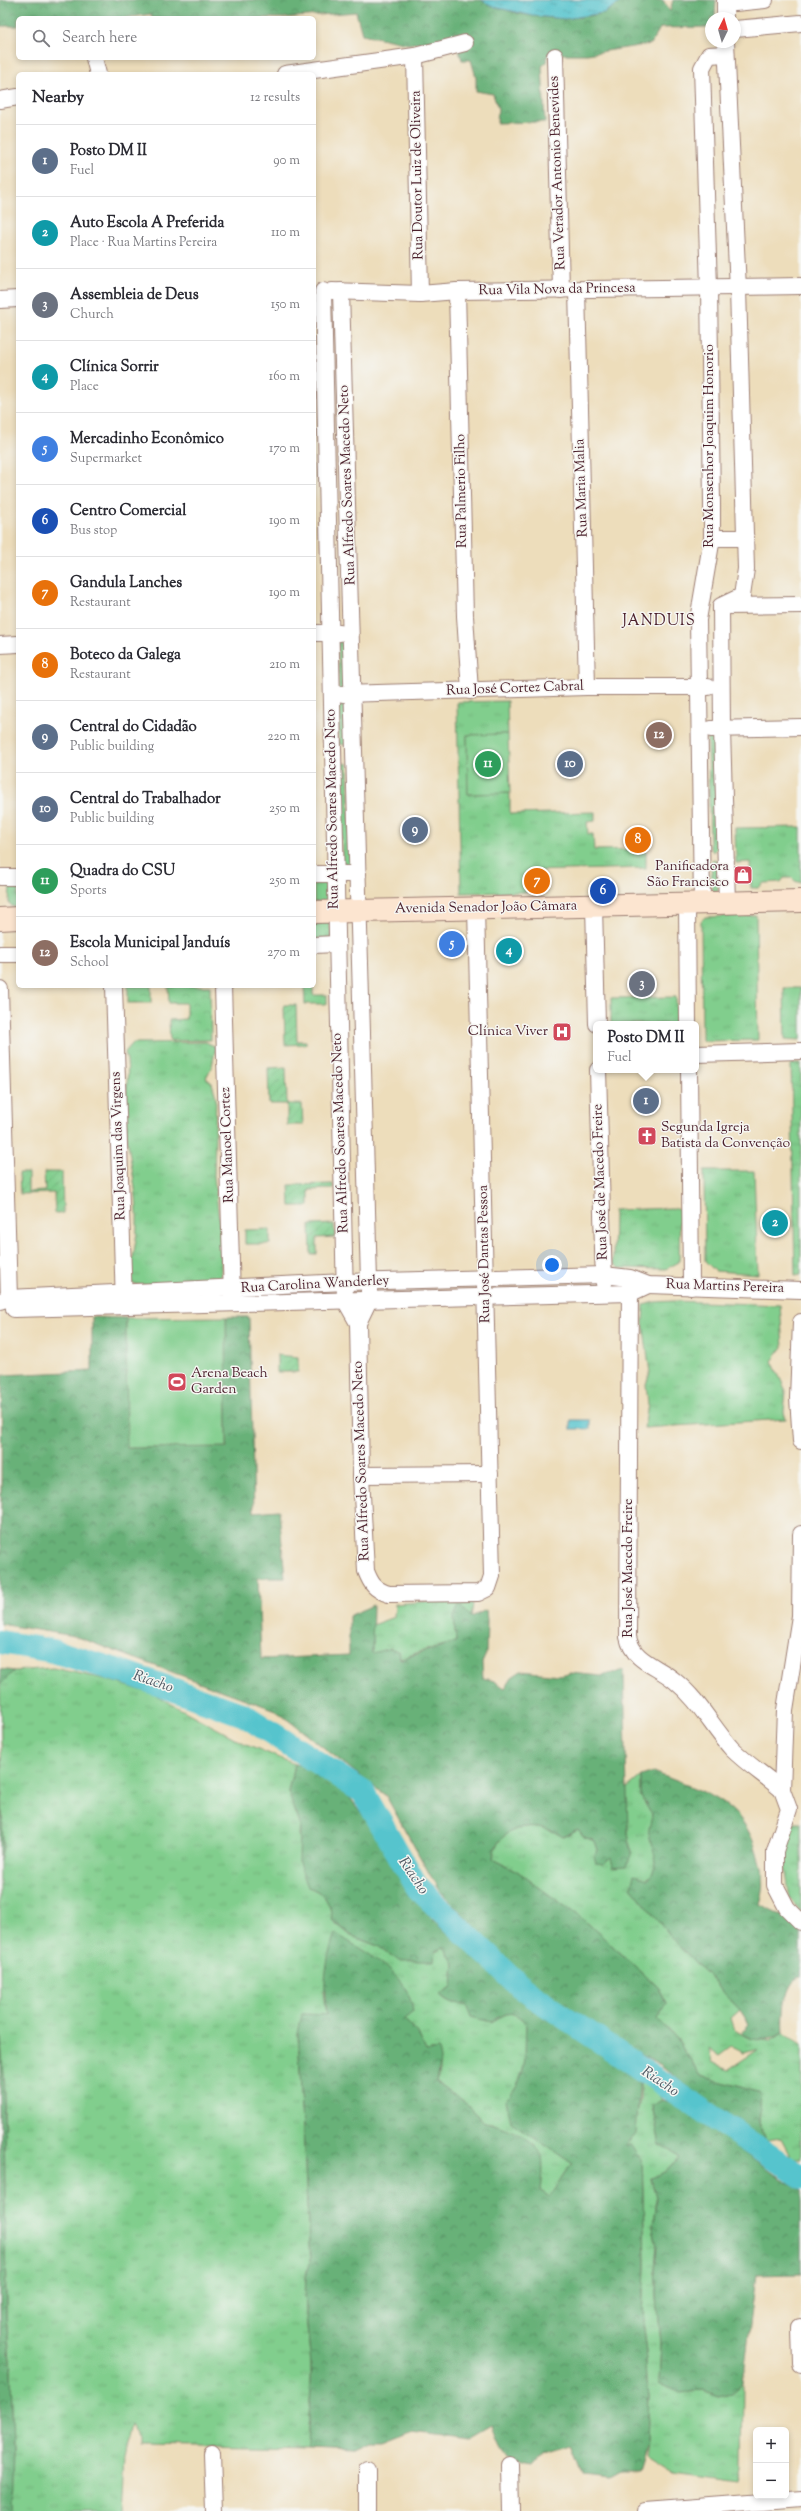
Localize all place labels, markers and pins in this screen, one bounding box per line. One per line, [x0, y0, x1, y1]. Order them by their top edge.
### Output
pin: 12 [646, 720, 672, 750]
pin: 11 [475, 749, 501, 779]
pin: 10 [557, 749, 583, 779]
pin: 9 [402, 815, 428, 845]
pin: 8 [625, 825, 651, 855]
place label: Panificadora São Francisco [647, 857, 730, 893]
shop icon: Panificadora São Francisco [732, 864, 754, 886]
pin: 7 [524, 866, 550, 896]
pin: 6 [590, 876, 616, 906]
pin: 5 [439, 929, 465, 959]
pin: 4 [496, 936, 522, 966]
pin: 3 [629, 969, 655, 999]
hospital icon: Clínica Viver [551, 1021, 573, 1043]
place label: Clínica Viver [468, 1022, 549, 1042]
pin: 1 [633, 1086, 659, 1116]
place label: Segunda Igreja Batista da Convenção [661, 1118, 791, 1154]
church icon: Segunda Igreja Batista da Convenção [636, 1125, 658, 1147]
pin: 2 [762, 1208, 788, 1238]
place label: Arena Beach Garden [191, 1364, 268, 1400]
sports icon: Arena Beach Garden [166, 1371, 188, 1393]

